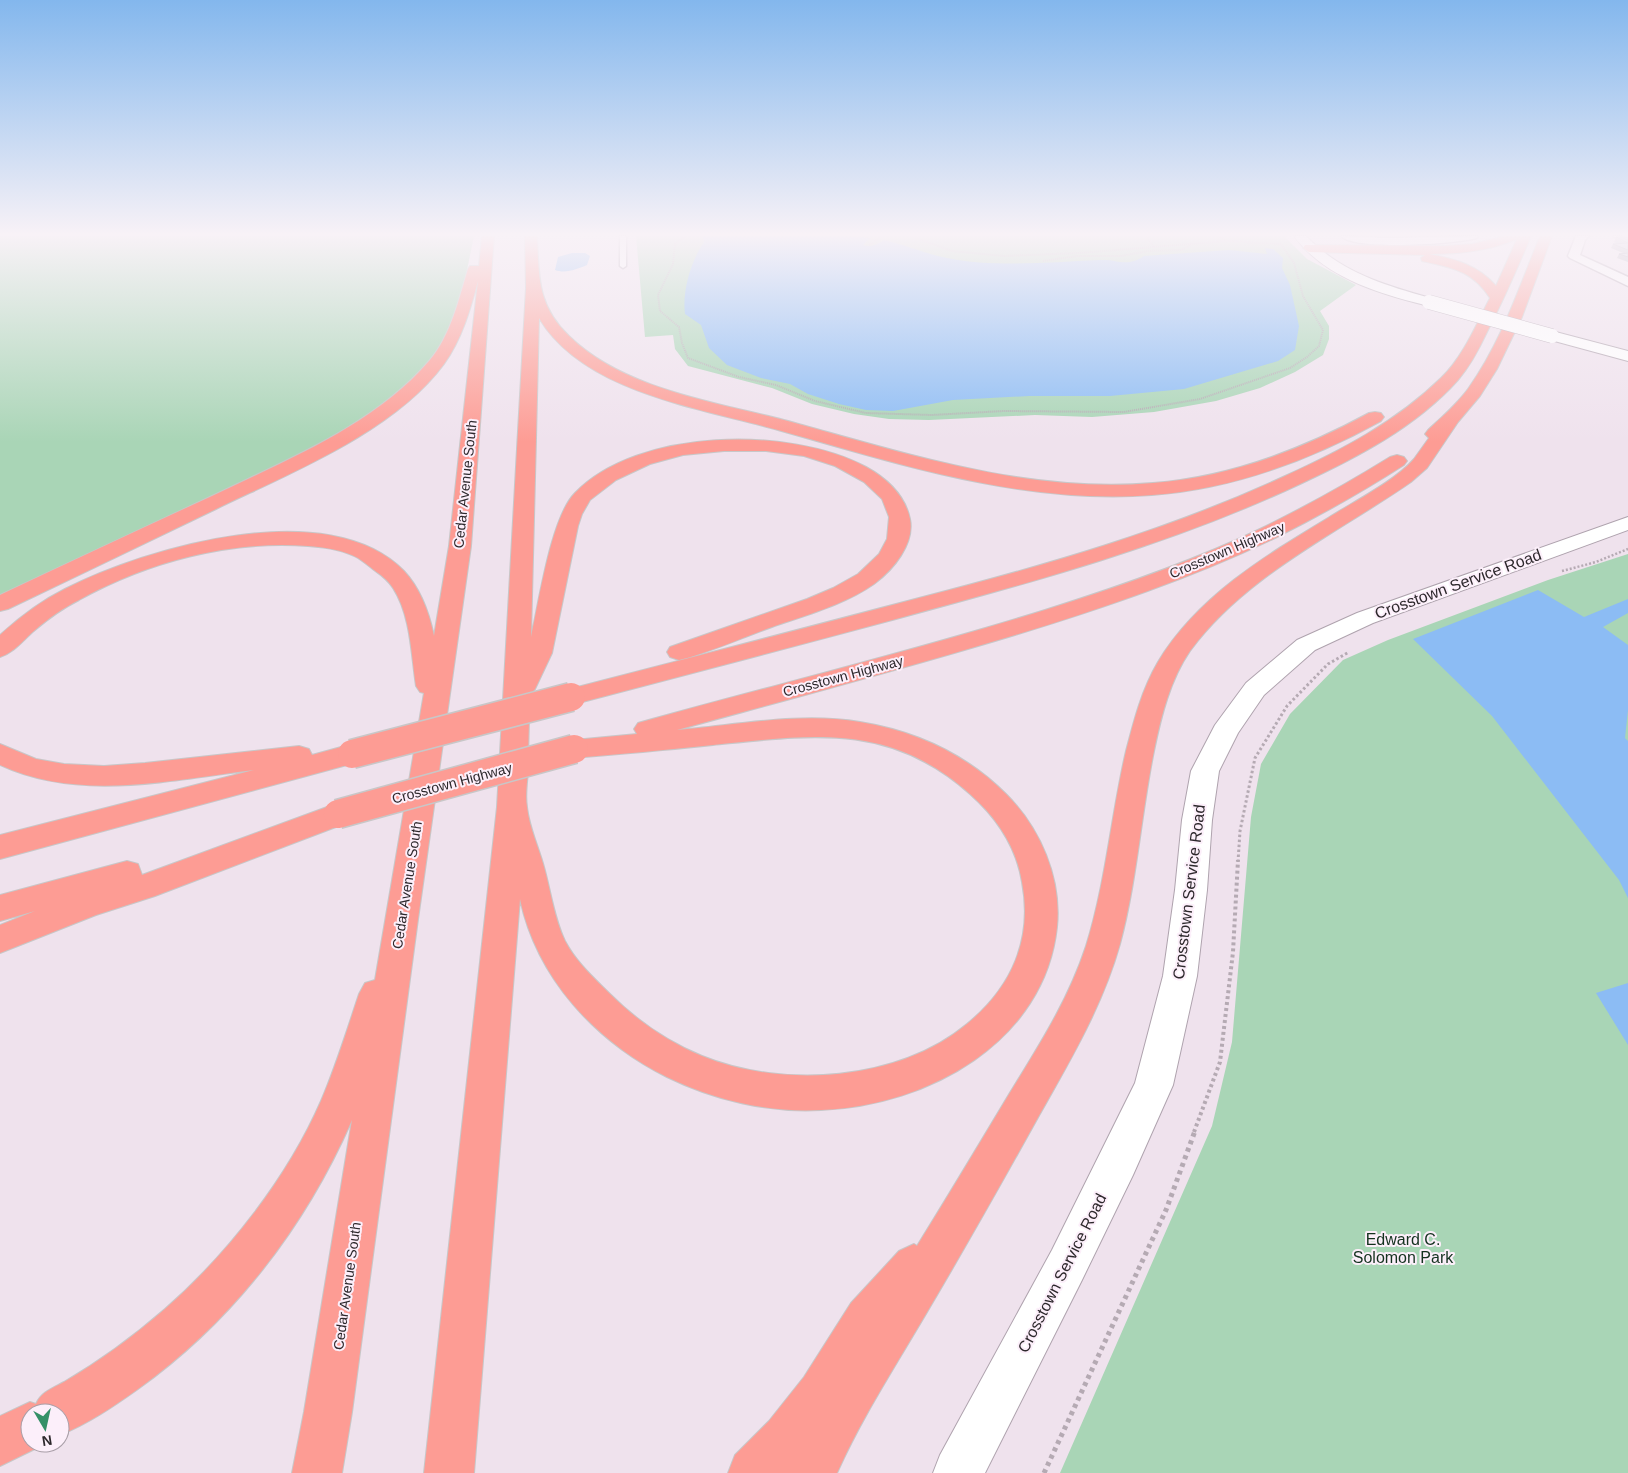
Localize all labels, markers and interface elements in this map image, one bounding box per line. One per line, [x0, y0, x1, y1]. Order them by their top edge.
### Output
street label: Cedar Avenue South [450, 419, 480, 549]
street label: Crosstown Highway [1167, 518, 1287, 582]
street label: Crosstown Service Road [1372, 546, 1544, 622]
street label: Crosstown Highway [781, 652, 905, 700]
street label: Crosstown Highway [390, 759, 514, 807]
street label: Crosstown Service Road [1170, 804, 1208, 980]
street label: Cedar Avenue South [389, 820, 425, 950]
street label: Crosstown Service Road [1014, 1191, 1110, 1355]
street label: Cedar Avenue South [330, 1221, 364, 1351]
park label: Edward C. Solomon Park [1353, 1231, 1454, 1266]
north arrow [20, 1403, 70, 1453]
text: N [41, 1432, 53, 1450]

